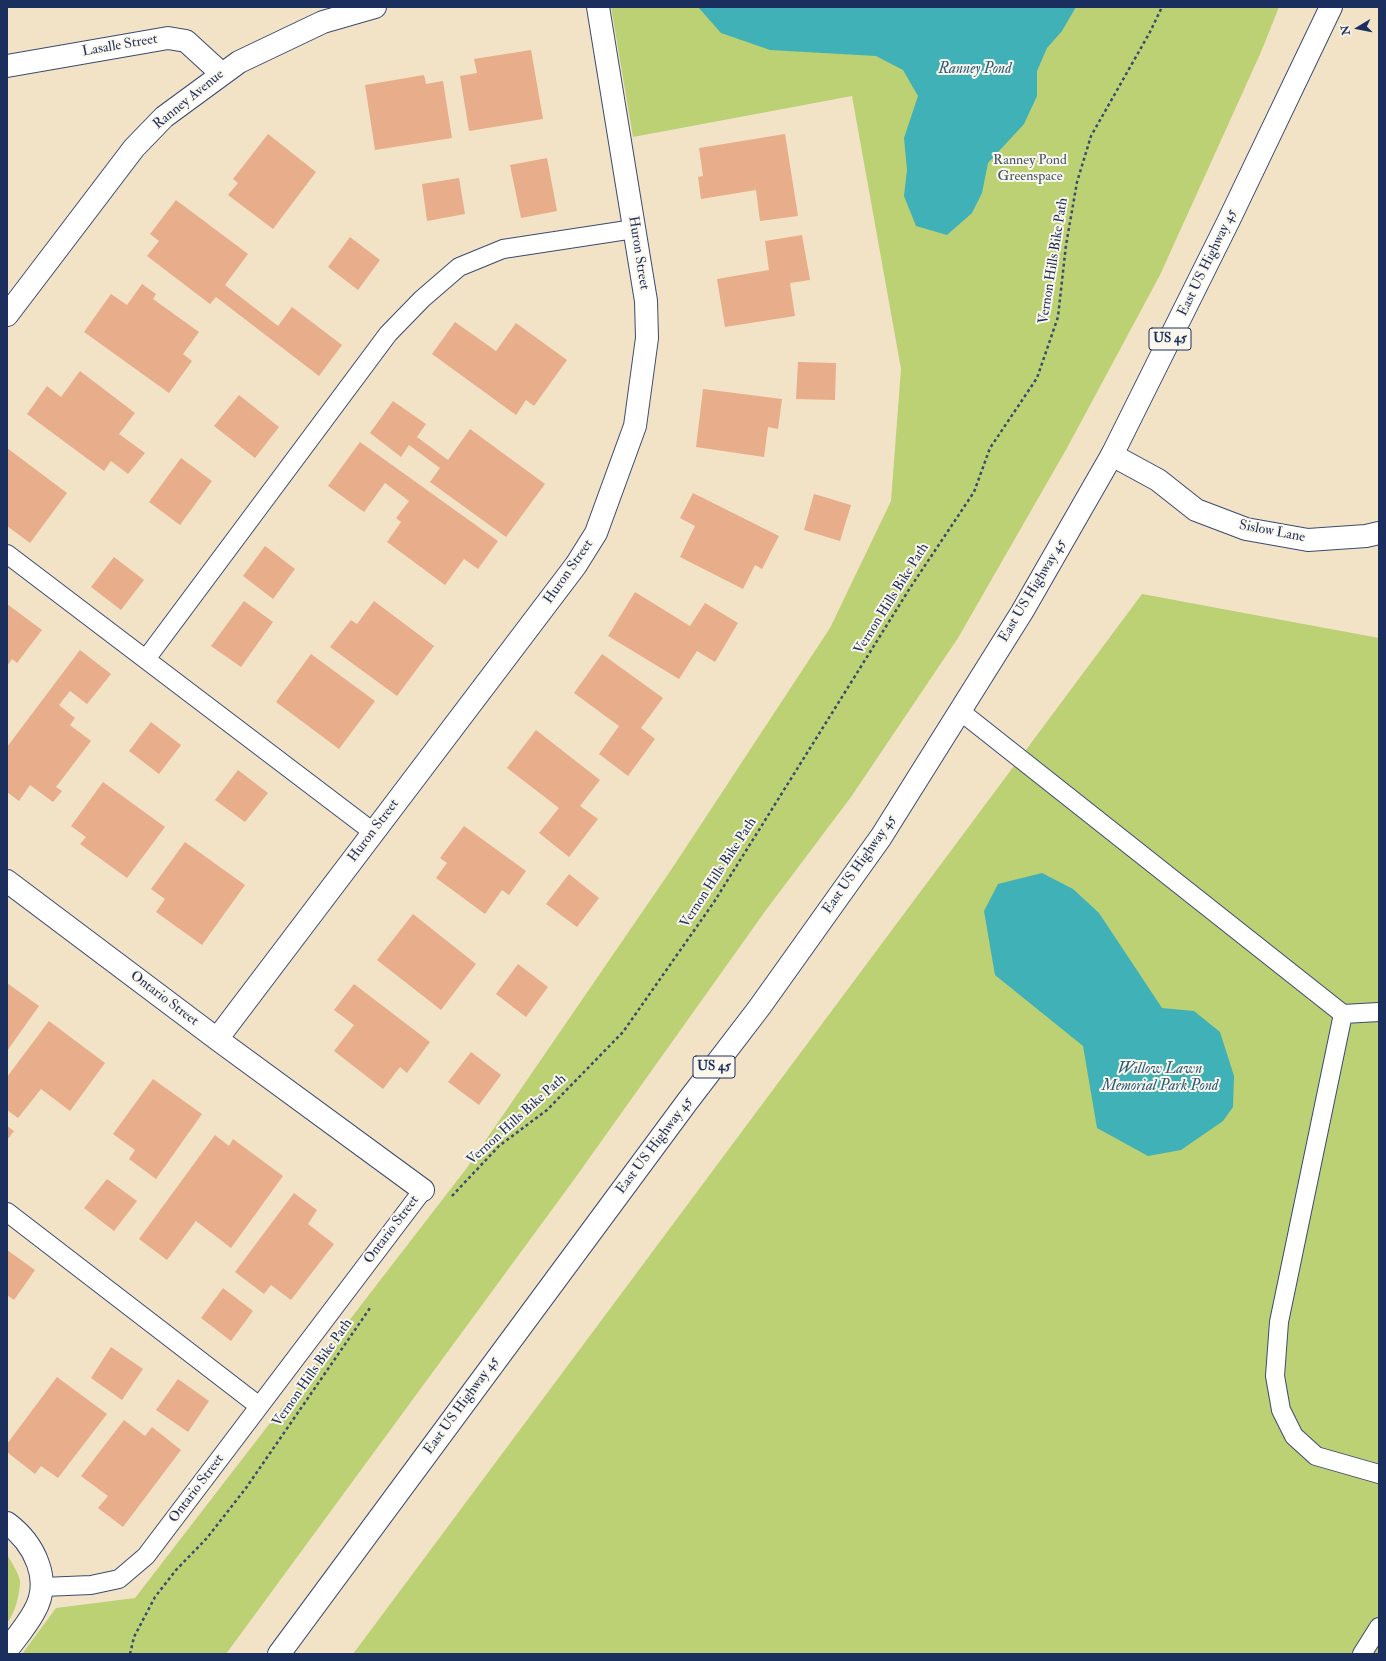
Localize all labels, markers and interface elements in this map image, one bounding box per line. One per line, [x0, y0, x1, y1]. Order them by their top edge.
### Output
north arrow [1338, 8, 1378, 48]
text: N [1338, 24, 1353, 36]
street label: Lasalle Street [81, 31, 159, 61]
water label: Ranney Pond [938, 61, 1012, 79]
street label: Ranney Avenue [150, 67, 228, 133]
park label: Ranney Pond Greenspace [993, 153, 1067, 186]
street label: Vernon Hills Bike Path [1036, 197, 1072, 325]
street label: East US Highway 45 [1175, 207, 1241, 319]
street label: Huron Street [624, 215, 652, 291]
road number: US 45 [1149, 328, 1191, 350]
street label: Sislow Lane [1238, 517, 1306, 547]
street label: Huron Street [541, 537, 597, 607]
street label: East US Highway 45 [996, 537, 1070, 645]
street label: Vernon Hills Bike Path [851, 540, 933, 658]
street label: Huron Street [345, 796, 403, 866]
street label: East US Highway 45 [820, 812, 900, 918]
street label: Vernon Hills Bike Path [677, 815, 761, 931]
street label: Ontario Street [127, 968, 201, 1030]
road number: US 45 [693, 1056, 735, 1078]
water label: Willow Lawn Memorial Park Pond [1102, 1061, 1218, 1096]
street label: Vernon Hills Bike Path [464, 1071, 570, 1169]
street label: East US Highway 45 [613, 1094, 697, 1198]
street label: Ontario Street [361, 1193, 423, 1267]
street label: Vernon Hills Bike Path [270, 1316, 356, 1430]
street label: East US Highway 45 [421, 1354, 503, 1458]
street label: Ontario Street [166, 1452, 228, 1526]

